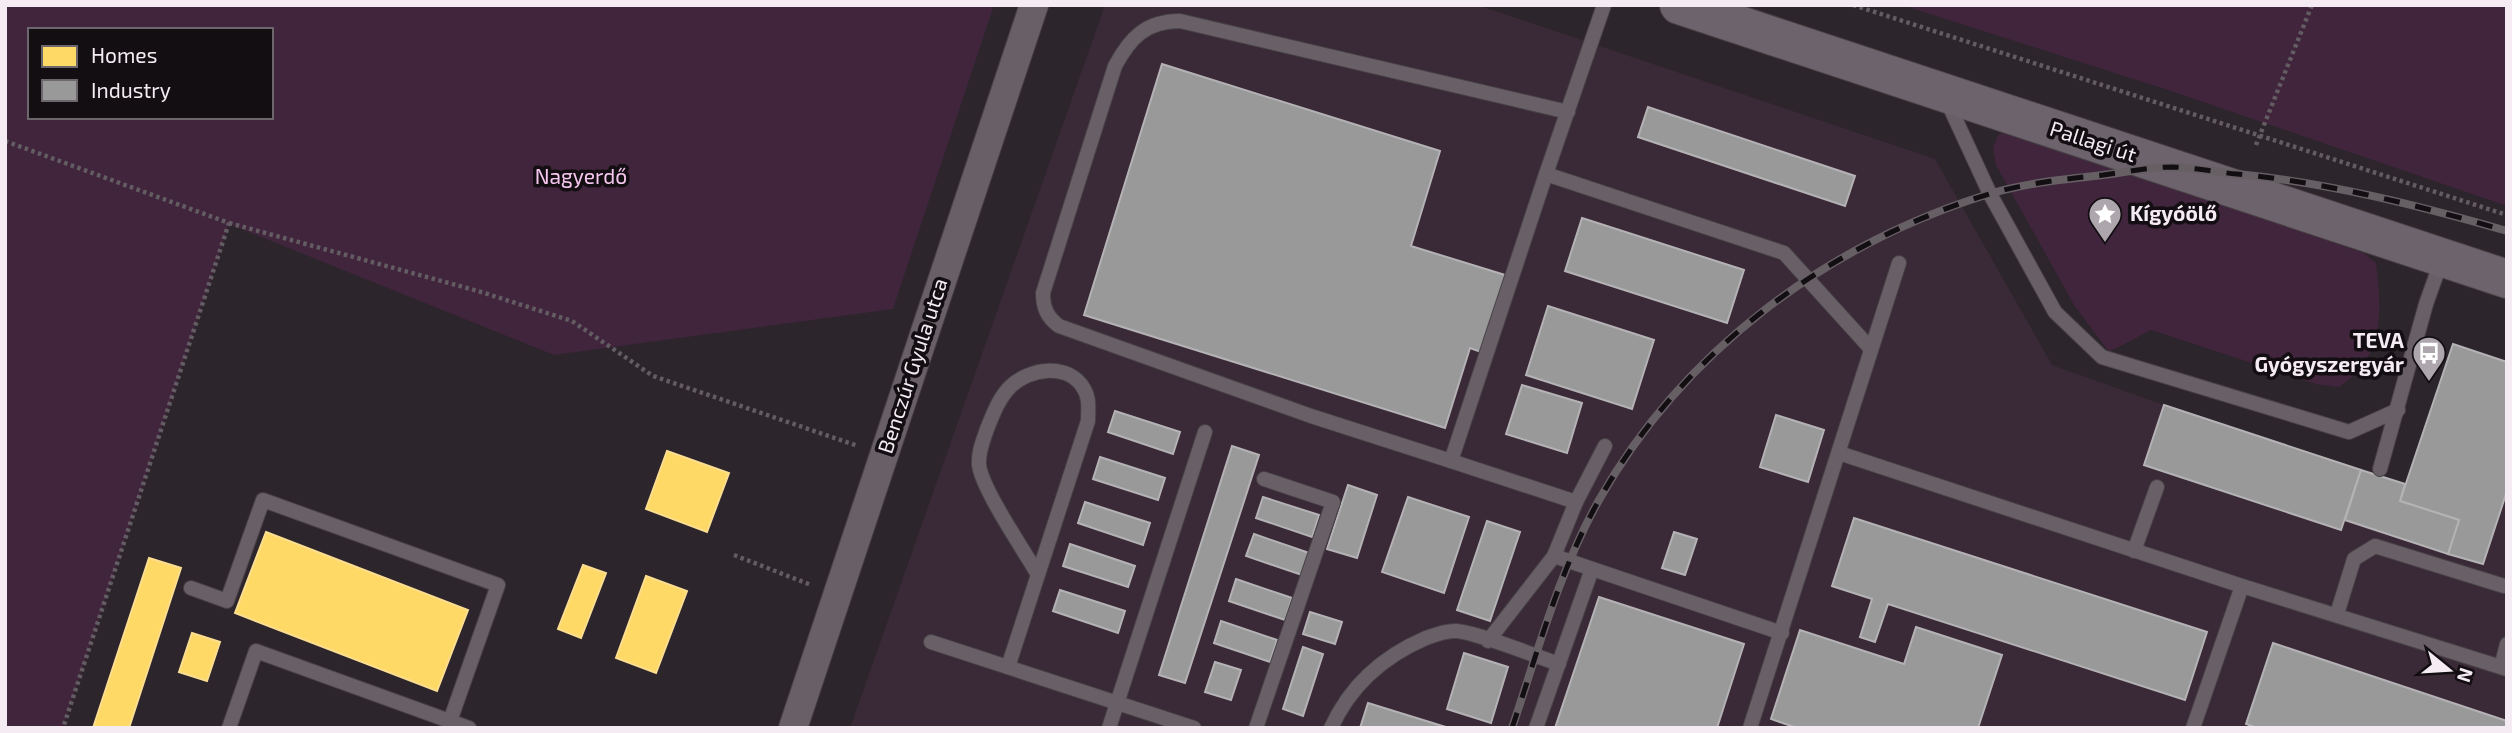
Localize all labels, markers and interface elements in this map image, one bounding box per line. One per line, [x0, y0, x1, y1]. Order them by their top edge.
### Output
legend [28, 28, 273, 119]
text: Homes [91, 42, 157, 67]
text: Industry [91, 77, 171, 102]
street label: Pallagi út [2047, 115, 2140, 166]
park label: Nagyerdő [535, 163, 627, 188]
place icon: Kígyóölő [2086, 195, 2124, 244]
place label: Kígyóölő [2130, 200, 2217, 226]
street label: Benczúr Gyula utca [871, 275, 952, 456]
place label: TEVA Gyógyszergyár [2255, 327, 2404, 377]
bus stop icon: TEVA Gyógyszergyár [2410, 334, 2448, 383]
north arrow [2414, 635, 2484, 705]
text: N [2453, 665, 2479, 685]

